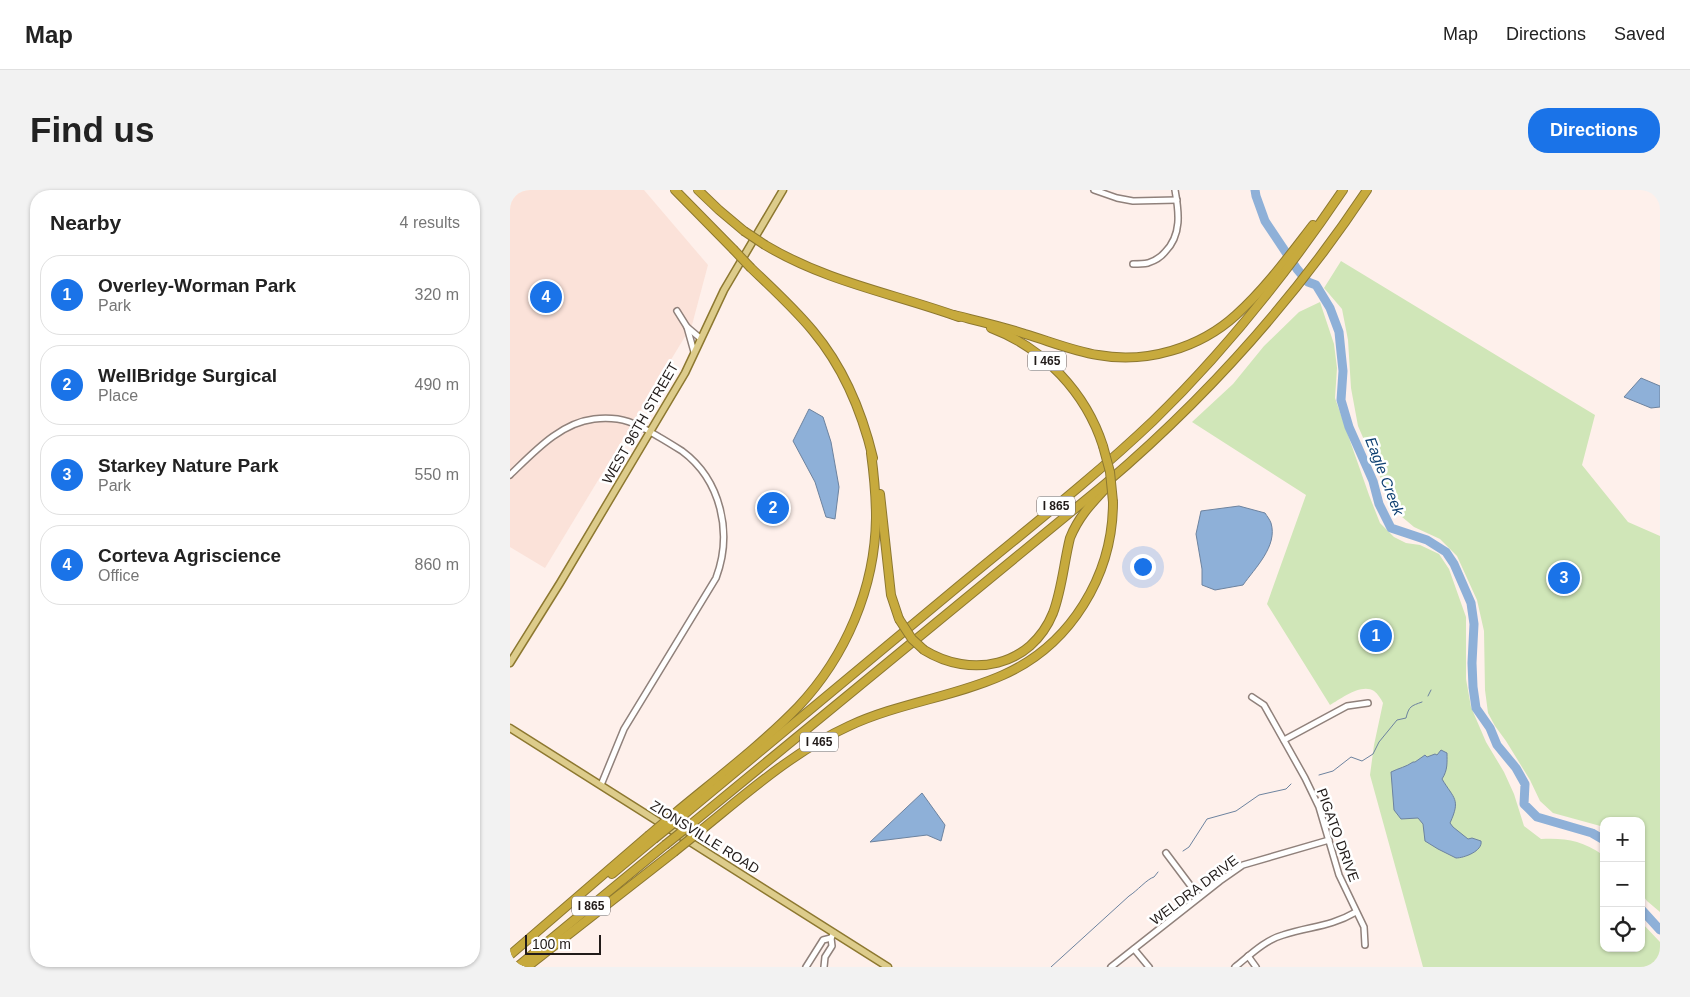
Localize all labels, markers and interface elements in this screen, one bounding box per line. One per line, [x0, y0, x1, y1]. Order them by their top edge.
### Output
text: Map [25, 21, 73, 48]
text: Map [1443, 24, 1478, 44]
text: Directions [1506, 24, 1586, 44]
text: Saved [1614, 24, 1665, 44]
button: Directions [1528, 108, 1660, 153]
text: Find us [30, 110, 154, 149]
text: Nearby [50, 211, 121, 234]
text: 4 results [400, 214, 460, 231]
text: Overley-Worman Park [98, 275, 296, 296]
pin: 4 [530, 278, 562, 316]
text: 1 [63, 286, 71, 303]
text: 320 m [415, 286, 459, 303]
text: Park [98, 297, 131, 314]
road number: I 465 [1028, 352, 1066, 370]
street label: WEST 96TH STREET [599, 359, 682, 487]
text: WellBridge Surgical [98, 365, 277, 386]
text: 2 [63, 376, 71, 393]
text: 490 m [415, 376, 459, 393]
text: Place [98, 387, 138, 404]
water label: Eagle Creek [1362, 434, 1408, 519]
text: Starkey Nature Park [98, 455, 279, 476]
text: 3 [63, 466, 71, 483]
text: 550 m [415, 466, 459, 483]
text: Park [98, 477, 131, 494]
pin: 2 [757, 489, 789, 527]
road number: I 865 [1037, 496, 1075, 516]
text: Corteva Agriscience [98, 545, 281, 566]
your location [1130, 554, 1156, 580]
text: 4 [63, 556, 71, 573]
text: 860 m [415, 556, 459, 573]
pin: 3 [1548, 559, 1580, 597]
text: Office [98, 567, 140, 584]
pin: 1 [1360, 617, 1392, 655]
road number: I 465 [800, 732, 838, 752]
street label: PIGATO DRIVE [1314, 786, 1362, 884]
street label: ZIONSVILLE ROAD [648, 797, 762, 877]
map controls [1600, 817, 1645, 952]
button: + [1600, 817, 1645, 862]
street label: WELDRA DRIVE [1147, 852, 1241, 928]
button: − [1600, 862, 1645, 907]
road number: I 865 [572, 896, 610, 916]
button: locate [1600, 907, 1645, 952]
scale bar [525, 932, 601, 955]
text: 100 m [532, 936, 571, 952]

